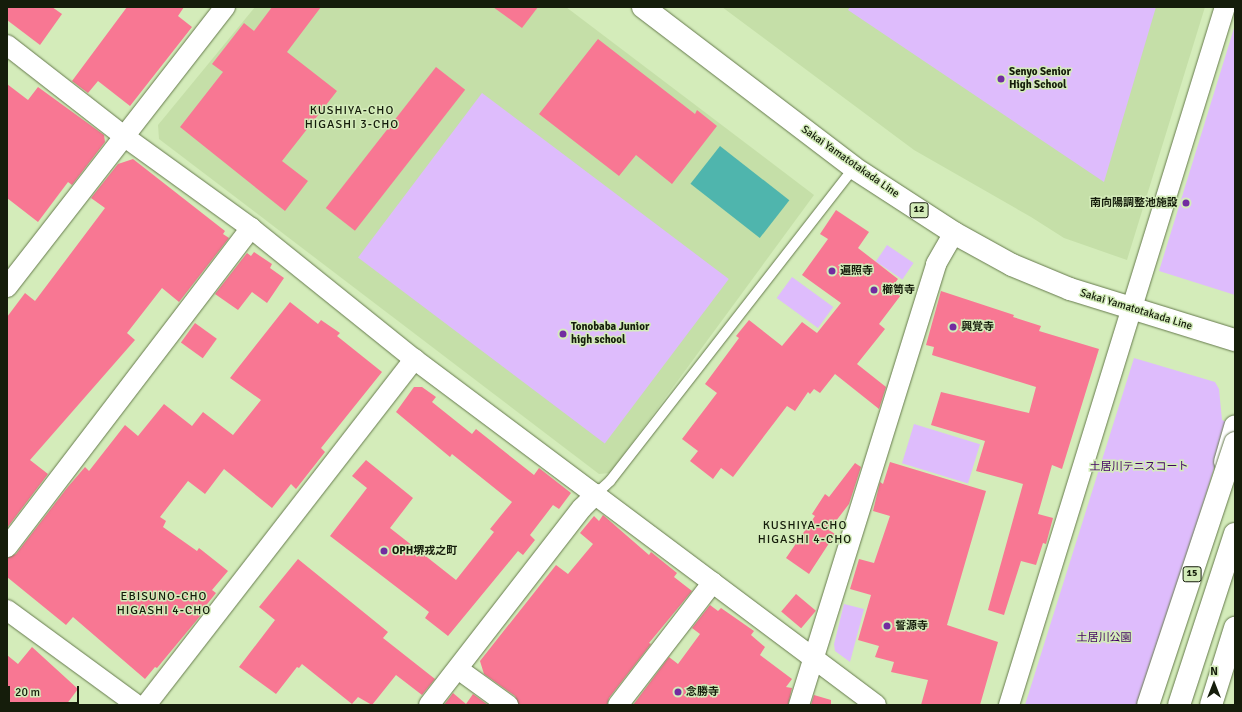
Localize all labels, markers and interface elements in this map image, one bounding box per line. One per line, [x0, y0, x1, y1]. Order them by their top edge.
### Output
place label: Senyo Senior High School [1009, 66, 1071, 92]
marker: Senyo Senior High School [996, 74, 1006, 84]
district label: KUSHIYA-CHO HIGASHI 3-CHO [305, 104, 399, 132]
street label: Sakai Yamatotakada Line [798, 123, 902, 201]
place label: 南向陽調整池施設 [1090, 196, 1178, 210]
marker: 南向陽調整池施設 [1181, 198, 1191, 208]
road number: 12 [909, 202, 929, 218]
place label: 遍照寺 [840, 264, 873, 278]
marker: 遍照寺 [827, 266, 837, 276]
place label: 櫛笥寺 [882, 283, 915, 297]
marker: 櫛笥寺 [869, 285, 879, 295]
street label: Sakai Yamatotakada Line [1078, 287, 1194, 333]
place label: 興覚寺 [961, 320, 994, 334]
place label: Tonobaba Junior high school [571, 321, 649, 347]
marker: 興覚寺 [948, 322, 958, 332]
marker: Tonobaba Junior high school [558, 329, 568, 339]
park label: 土居川テニスコート [1090, 460, 1188, 474]
district label: KUSHIYA-CHO HIGASHI 4-CHO [758, 519, 852, 547]
place label: OPH堺戎之町 [392, 544, 457, 558]
marker: OPH堺戎之町 [379, 546, 389, 556]
road number: 15 [1182, 566, 1202, 582]
district label: EBISUNO-CHO HIGASHI 4-CHO [117, 590, 211, 618]
place label: 誓源寺 [895, 619, 928, 633]
marker: 誓源寺 [882, 621, 892, 631]
park label: 土居川公園 [1077, 631, 1131, 645]
north arrow [1194, 664, 1234, 704]
text: N [1210, 665, 1218, 678]
scale bar [10, 678, 81, 704]
text: 20 m [15, 685, 40, 700]
place label: 念勝寺 [686, 685, 719, 699]
marker: 念勝寺 [673, 687, 683, 697]

